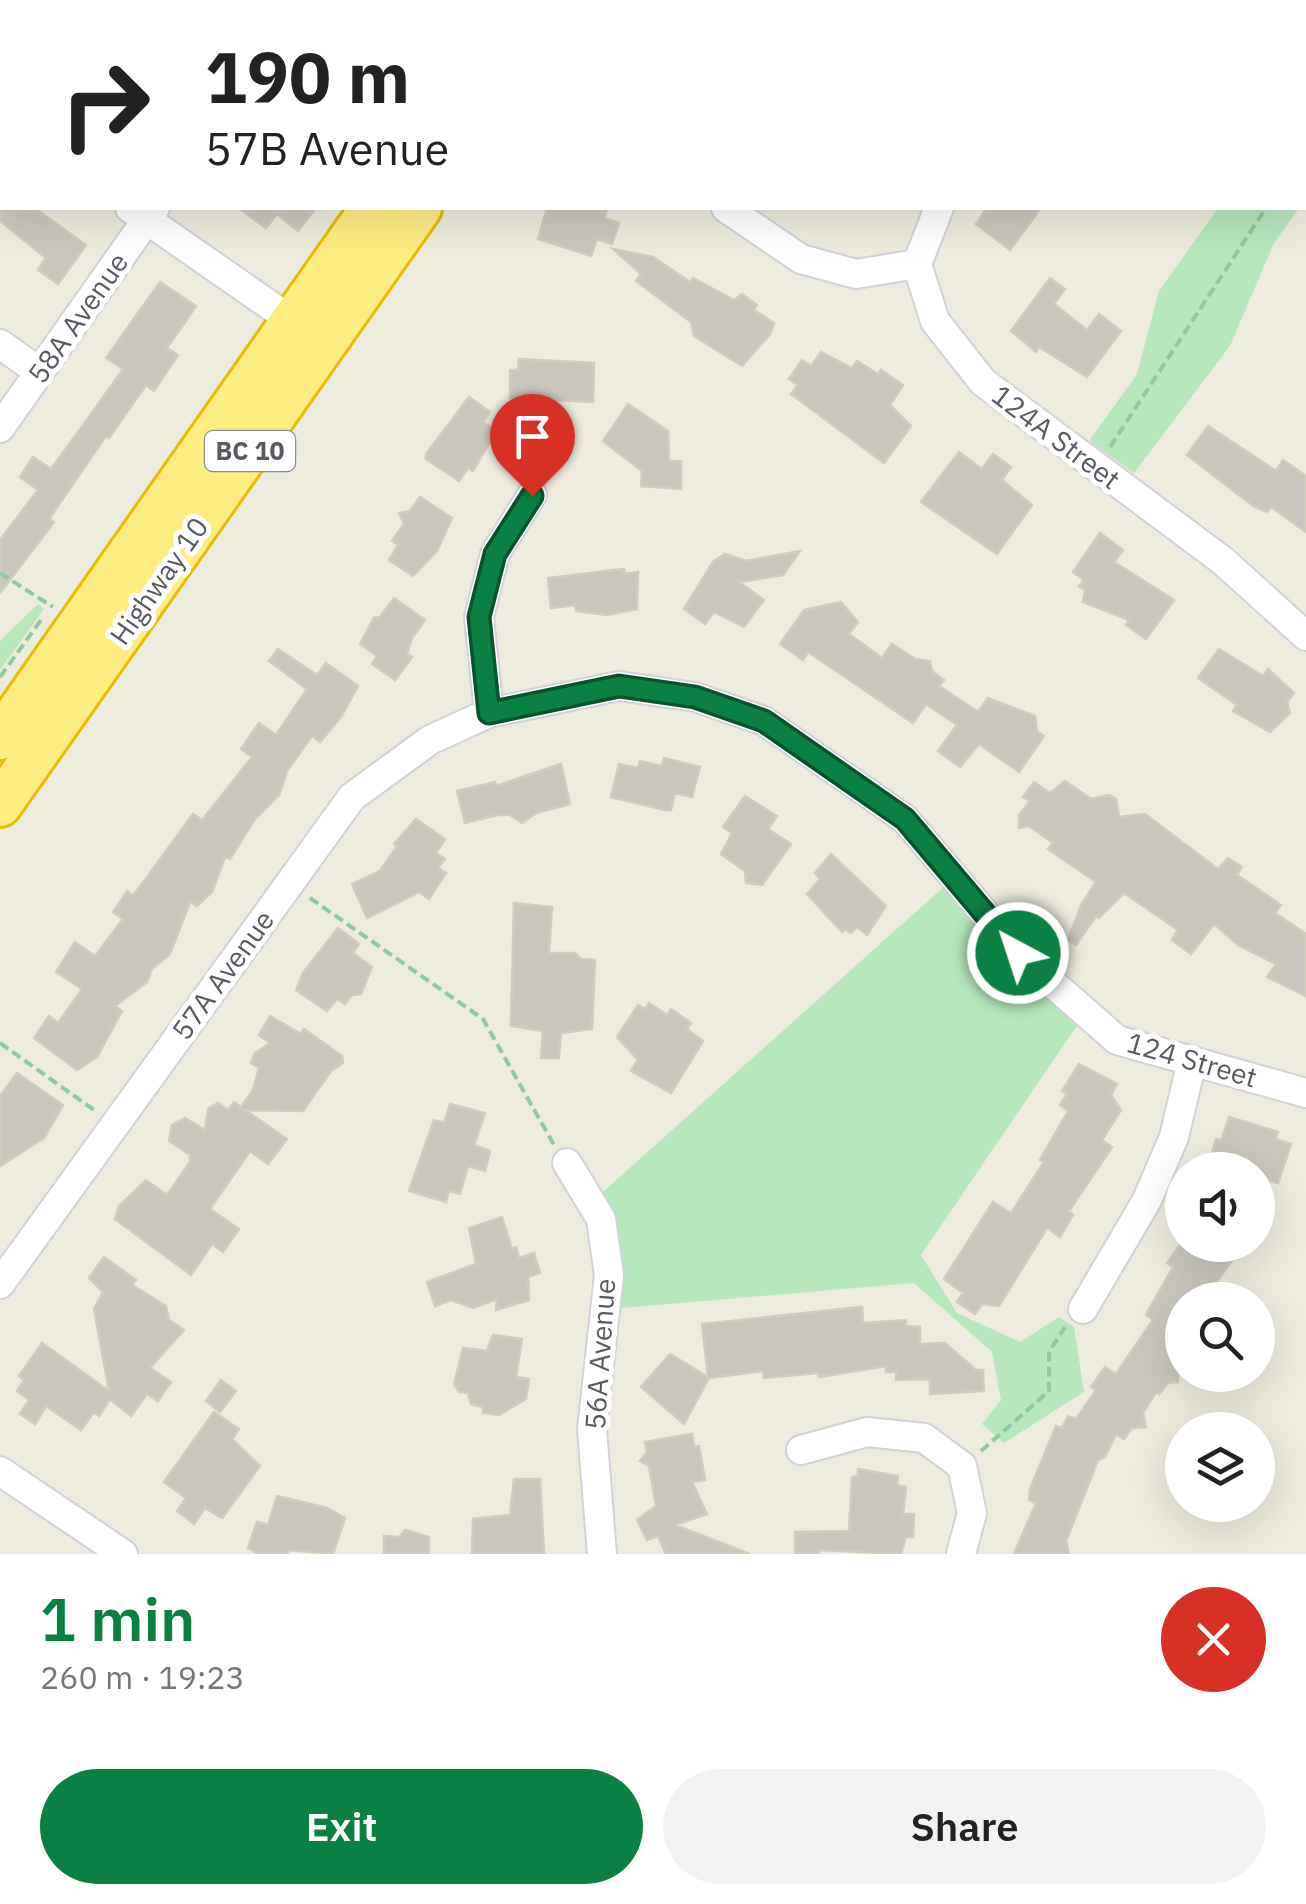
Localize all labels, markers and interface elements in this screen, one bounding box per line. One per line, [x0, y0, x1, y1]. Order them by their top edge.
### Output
text: 190 m [205, 31, 410, 122]
icon: right [40, 40, 170, 170]
text: 57B Avenue [205, 119, 449, 177]
street label: 58A Avenue [19, 245, 136, 390]
street label: 124A Street [985, 376, 1128, 497]
pin [490, 394, 575, 497]
icon: arrive [505, 409, 560, 464]
road number: BC 10 [205, 431, 295, 471]
street label: Highway 10 [101, 510, 216, 652]
position arrow [966, 901, 1070, 1005]
street label: 57A Avenue [163, 902, 282, 1047]
street label: 124 Street [1123, 1023, 1262, 1096]
map controls [1165, 1152, 1275, 1522]
button: sound [1165, 1152, 1275, 1262]
street label: 56A Avenue [576, 1277, 623, 1431]
button: search [1165, 1282, 1275, 1392]
button: layers [1165, 1412, 1275, 1522]
text: 1 min [40, 1579, 195, 1658]
button: close [1161, 1587, 1266, 1692]
text: 260 m · 19:23 [40, 1656, 245, 1698]
button: Exit [40, 1769, 643, 1884]
button: Share [663, 1769, 1266, 1884]

